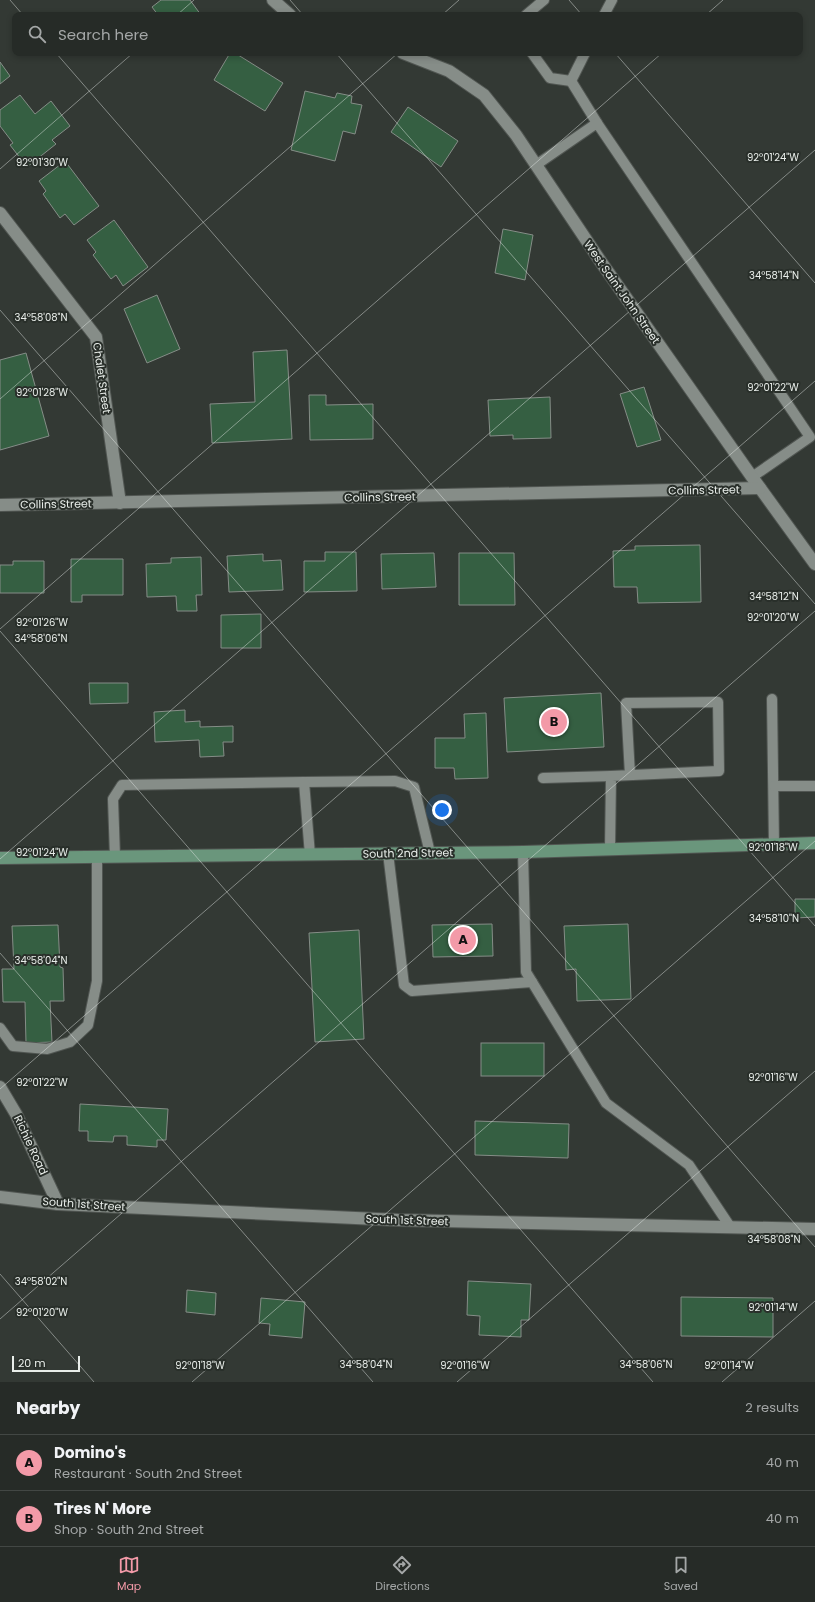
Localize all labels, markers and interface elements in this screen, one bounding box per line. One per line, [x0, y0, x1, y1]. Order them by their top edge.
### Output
search box [12, 12, 803, 56]
icon: search [26, 23, 48, 45]
text: Search here [58, 24, 148, 45]
text: 92°01'24"W [747, 150, 799, 165]
text: 92°01'30"W [16, 155, 68, 170]
street label: West Saint John Street [580, 237, 664, 347]
text: 34°58'14"N [749, 268, 799, 283]
text: 34°58'08"N [15, 310, 68, 325]
street label: Chalet Street [89, 341, 115, 415]
text: 92°01'22"W [747, 380, 799, 395]
text: 92°01'28"W [16, 385, 68, 400]
street label: Collins Street [668, 481, 740, 499]
street label: Collins Street [344, 488, 416, 506]
street label: Collins Street [20, 495, 92, 513]
text: 34°58'12"N [749, 589, 799, 604]
text: 92°01'20"W [747, 610, 799, 625]
text: 92°01'26"W [16, 615, 68, 630]
text: 34°58'06"N [14, 631, 68, 646]
pin: B [541, 707, 567, 737]
your location [432, 800, 452, 820]
text: 92°01'18"W [748, 840, 798, 855]
street label: South 2nd Street [363, 844, 453, 862]
text: 92°01'24"W [16, 845, 68, 860]
text: 34°58'10"N [749, 911, 799, 926]
pin: A [450, 925, 476, 955]
text: 34°58'04"N [15, 953, 67, 968]
text: 92°01'16"W [748, 1070, 798, 1085]
text: 92°01'22"W [16, 1075, 68, 1090]
street label: Richie Road [10, 1113, 52, 1177]
street label: South 1st Street [42, 1193, 126, 1215]
street label: South 1st Street [365, 1211, 449, 1229]
text: 34°58'08"N [748, 1232, 801, 1247]
text: 34°58'02"N [15, 1274, 67, 1289]
text: 92°01'14"W [748, 1300, 798, 1315]
text: 92°01'20"W [16, 1305, 68, 1320]
scale bar [12, 1354, 80, 1373]
text: 20 m [18, 1355, 46, 1371]
text: 34°58'04"N [340, 1357, 392, 1372]
text: 34°58'06"N [619, 1357, 673, 1372]
text: 92°01'18"W [175, 1358, 225, 1373]
text: 92°01'16"W [440, 1358, 490, 1373]
text: 92°01'14"W [704, 1358, 754, 1373]
text: Nearby [16, 1396, 80, 1420]
text: 2 results [745, 1398, 799, 1417]
text: Domino's [54, 1442, 126, 1463]
text: A [24, 1453, 34, 1472]
text: 40 m [766, 1453, 799, 1472]
text: Restaurant · South 2nd Street [54, 1464, 242, 1483]
text: Tires N' More [54, 1498, 151, 1519]
text: B [25, 1509, 33, 1528]
text: 40 m [766, 1509, 799, 1528]
text: Shop · South 2nd Street [54, 1520, 204, 1539]
tab: Map [117, 1554, 141, 1595]
tab: Directions [375, 1554, 430, 1595]
tab: Saved [664, 1554, 698, 1595]

